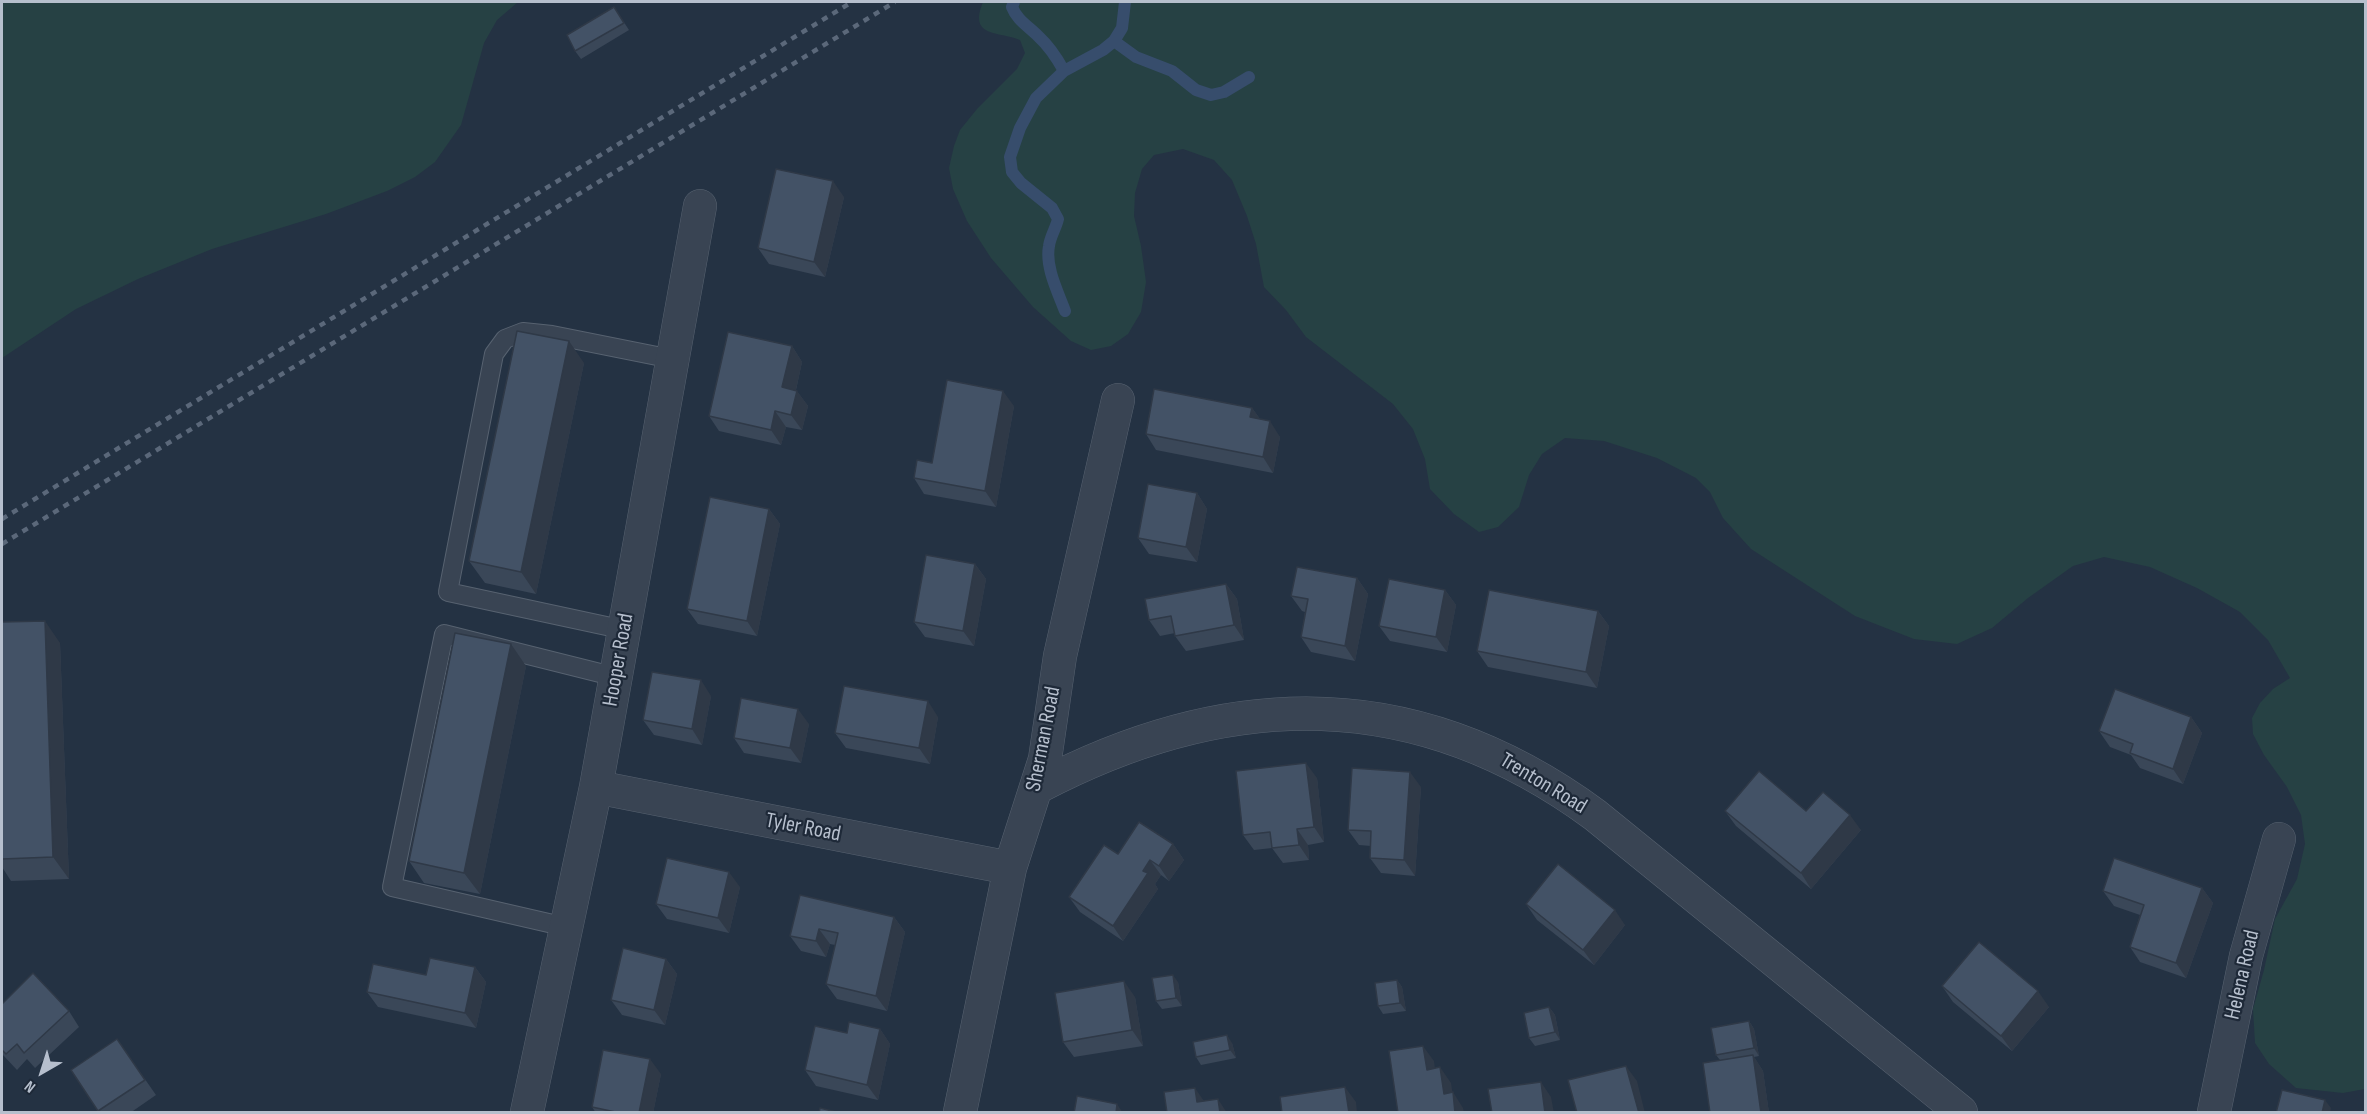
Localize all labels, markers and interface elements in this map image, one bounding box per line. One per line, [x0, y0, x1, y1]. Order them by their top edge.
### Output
street label: Hooper Road [598, 611, 640, 709]
street label: Sherman Road [1021, 684, 1067, 794]
street label: Trenton Road [1495, 748, 1591, 820]
street label: Tyler Road [763, 808, 843, 848]
street label: Helena Road [2220, 928, 2266, 1022]
north arrow [12, 1042, 72, 1102]
text: N [21, 1076, 40, 1096]

